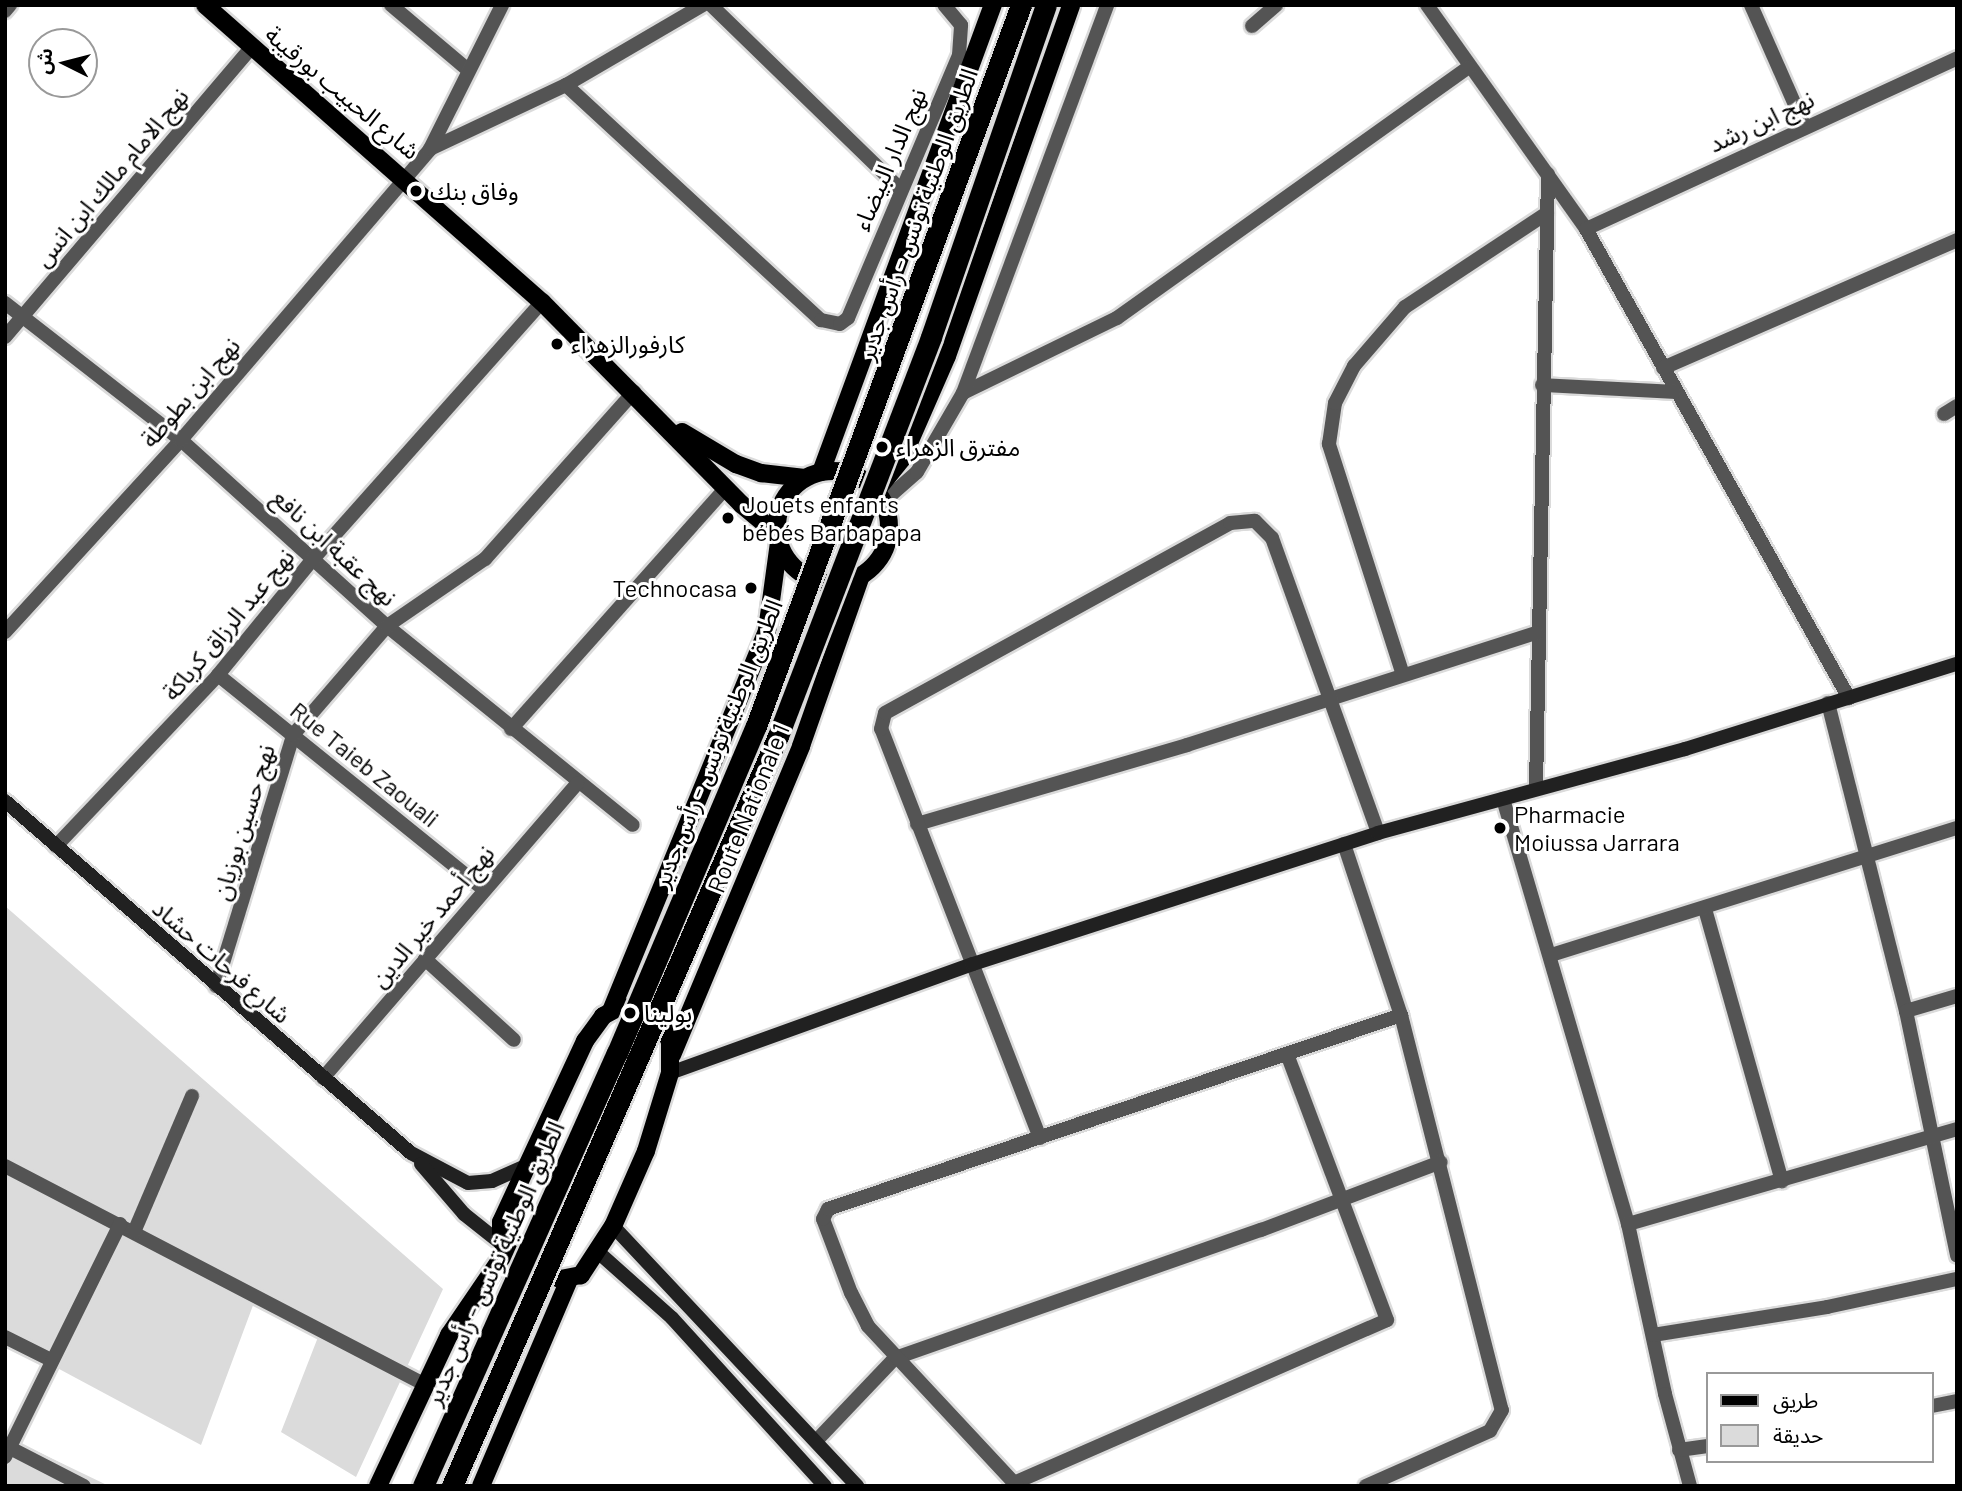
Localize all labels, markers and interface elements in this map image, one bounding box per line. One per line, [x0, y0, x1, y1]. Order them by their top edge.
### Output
street label: شارع الحبيب بورقيبة [260, 19, 426, 165]
north arrow [28, 28, 98, 98]
text: ش [31, 47, 56, 75]
street label: الطريق الوطنية تونس - رأس جدير [851, 64, 983, 364]
street label: نهج الامام مالك ابن انس [28, 82, 194, 272]
street label: نهج الدار البيضاء [846, 84, 932, 234]
street label: نهج ابن رشد [1704, 84, 1818, 158]
place label: وفاق بنك [430, 177, 519, 205]
marker: وفاق بنك [408, 183, 424, 199]
place label: كارفورالزهراء [571, 330, 685, 358]
street label: نهج ابن بطوطة [134, 331, 246, 453]
marker: كارفورالزهراء [549, 336, 565, 352]
place label: مفترق الزهراء [896, 433, 1020, 461]
marker: مفترق الزهراء [874, 439, 890, 455]
street label: نهج عقبة ابن نافع [267, 482, 403, 612]
place label: Jouets enfants bébés Barbapapa [742, 490, 922, 546]
marker: Jouets enfants bébés Barbapapa [720, 510, 736, 526]
street label: نهج عبد الرزاق كرباكة [156, 542, 300, 706]
place label: Technocasa [612, 574, 737, 602]
marker: Technocasa [743, 580, 759, 596]
street label: الطريق الوطنية تونس - رأس جدير [646, 595, 788, 891]
street label: Rue Taieb Zaouali [285, 695, 445, 833]
street label: Route Nationale 1 [701, 719, 795, 897]
street label: نهج حسين بوزيان [206, 741, 280, 903]
place label: Pharmacie Moiussa Jarrara [1514, 800, 1680, 856]
marker: Pharmacie Moiussa Jarrara [1492, 820, 1508, 836]
street label: نهج أحمد خير الدين [364, 839, 500, 993]
street label: شارع فرحات حشاد [147, 893, 297, 1029]
place label: بولينا [644, 999, 692, 1027]
marker: بولينا [622, 1005, 638, 1021]
street label: الطريق الوطنية تونس - رأس جدير [418, 1116, 570, 1410]
legend [1706, 1372, 1934, 1463]
text: طريق [1773, 1387, 1818, 1412]
text: حديقة [1773, 1422, 1823, 1447]

